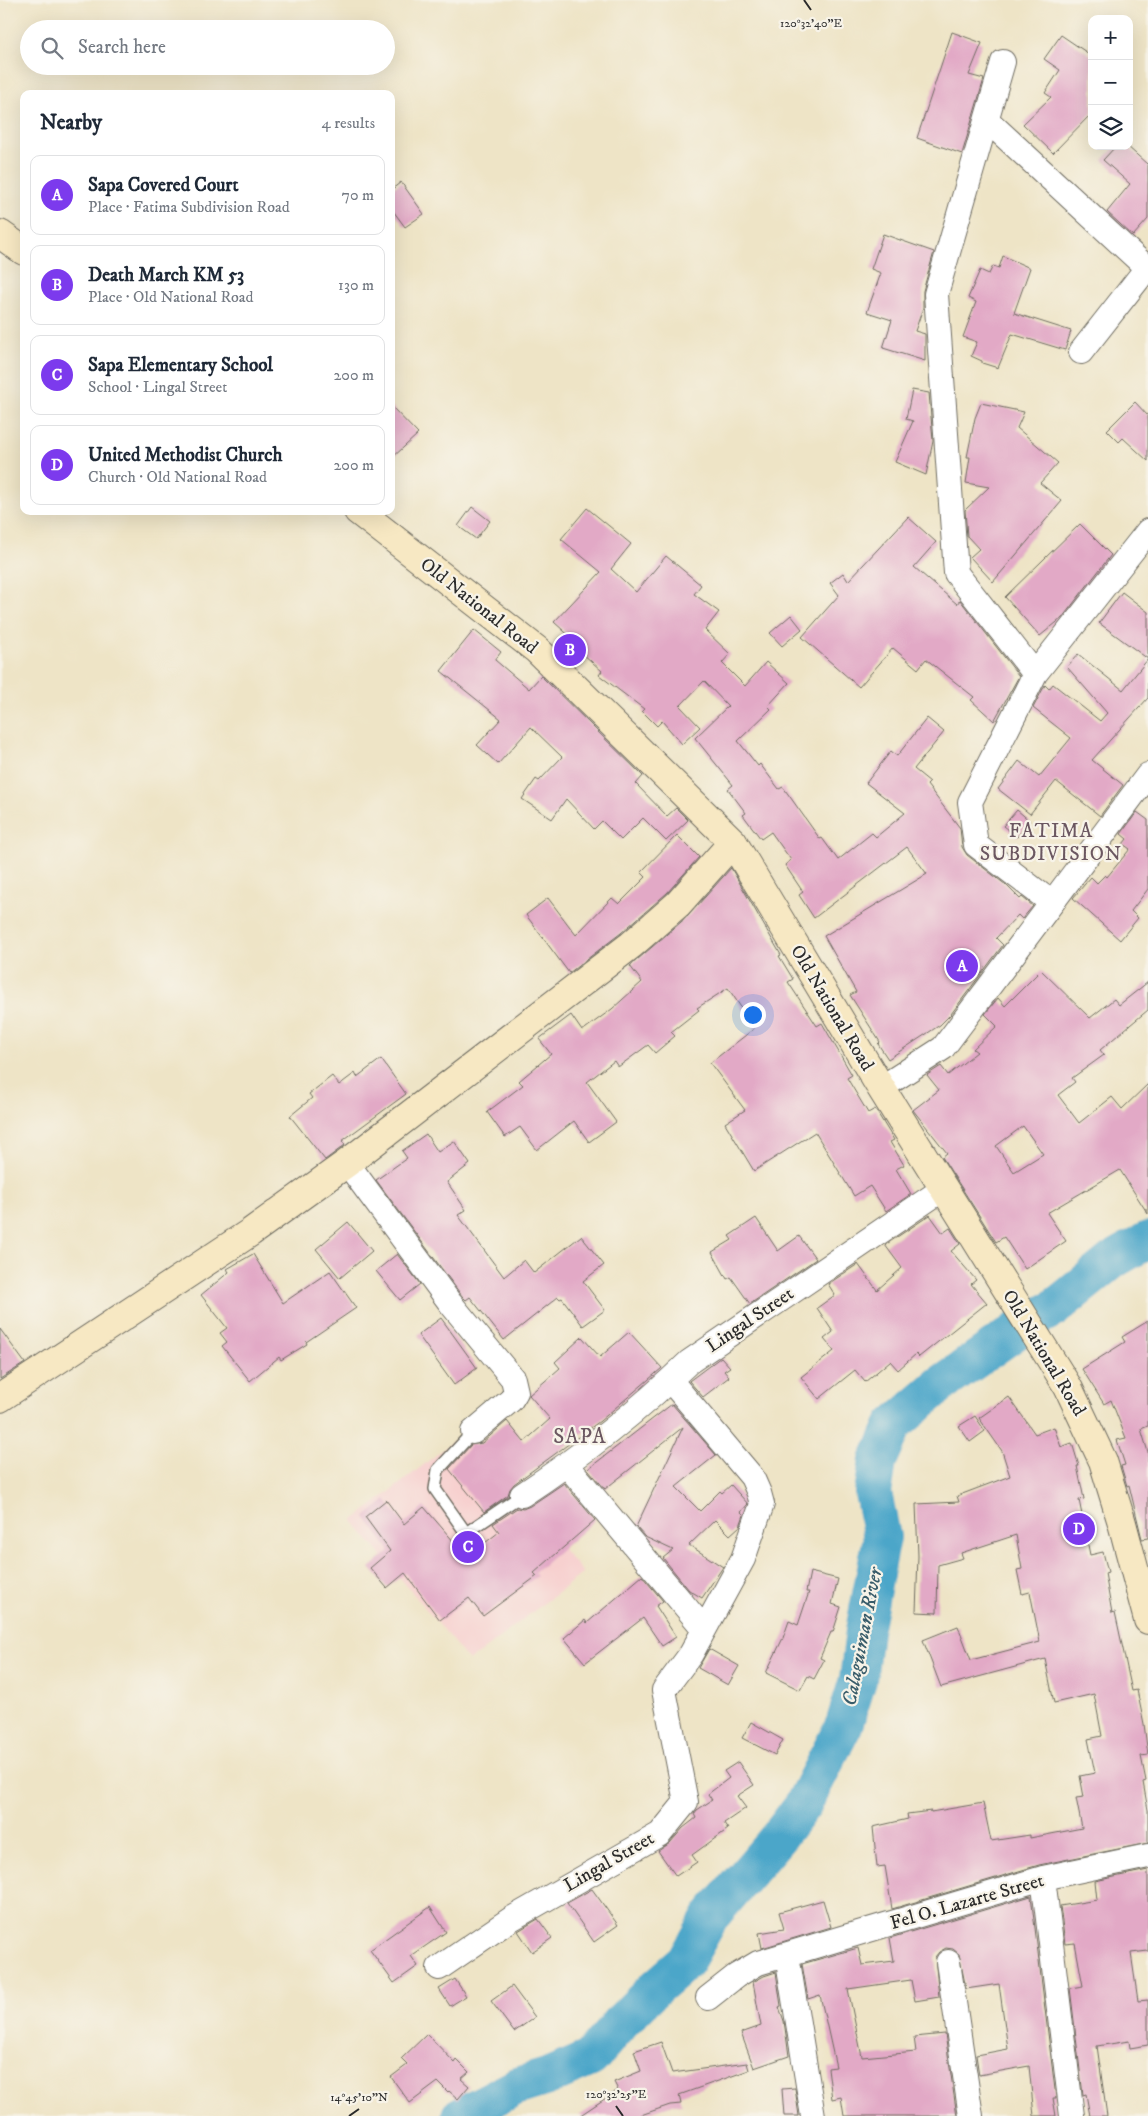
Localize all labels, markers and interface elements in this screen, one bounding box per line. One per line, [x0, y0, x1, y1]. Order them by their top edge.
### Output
map controls [1088, 15, 1133, 150]
button: + [1088, 15, 1133, 60]
text: 120°32'40"E [780, 16, 842, 31]
search box [20, 20, 395, 75]
icon: search [38, 34, 66, 62]
text: Search here [78, 36, 166, 59]
button: − [1088, 60, 1133, 105]
button: layers [1088, 105, 1133, 150]
text: Nearby [40, 110, 102, 136]
text: 4 results [322, 113, 375, 133]
text: Sapa Covered Court [88, 174, 238, 197]
text: A [52, 185, 62, 205]
text: 70 m [342, 185, 374, 205]
text: Place · Fatima Subdivision Road [88, 197, 290, 217]
text: Death March KM 53 [88, 264, 244, 287]
text: B [52, 275, 62, 295]
text: 130 m [338, 275, 374, 295]
text: Place · Old National Road [88, 287, 254, 307]
text: Sapa Elementary School [88, 354, 273, 377]
text: C [52, 365, 62, 385]
text: 200 m [333, 365, 374, 385]
text: School · Lingal Street [88, 377, 227, 397]
text: United Methodist Church [88, 444, 282, 467]
text: D [51, 455, 63, 475]
text: 200 m [333, 455, 374, 475]
text: Church · Old National Road [88, 467, 267, 487]
street label: Old National Road [416, 553, 543, 659]
pin: B [554, 631, 586, 669]
district label: FATIMA SUBDIVISION [980, 819, 1122, 867]
street label: Old National Road [785, 941, 879, 1076]
pin: A [946, 947, 978, 985]
your location [740, 1002, 766, 1028]
street label: Lingal Street [702, 1282, 798, 1358]
street label: Old National Road [997, 1286, 1091, 1421]
district label: SAPA [553, 1424, 607, 1450]
pin: D [1063, 1510, 1095, 1548]
pin: C [452, 1528, 484, 1566]
water label: Calaguiman River [837, 1564, 889, 1708]
street label: Lingal Street [560, 1827, 658, 1897]
street label: Fel O. Lazarte Street [888, 1869, 1046, 1935]
text: 120°32'25"E [586, 2087, 647, 2102]
text: 14°45'10"N [330, 2090, 388, 2105]

